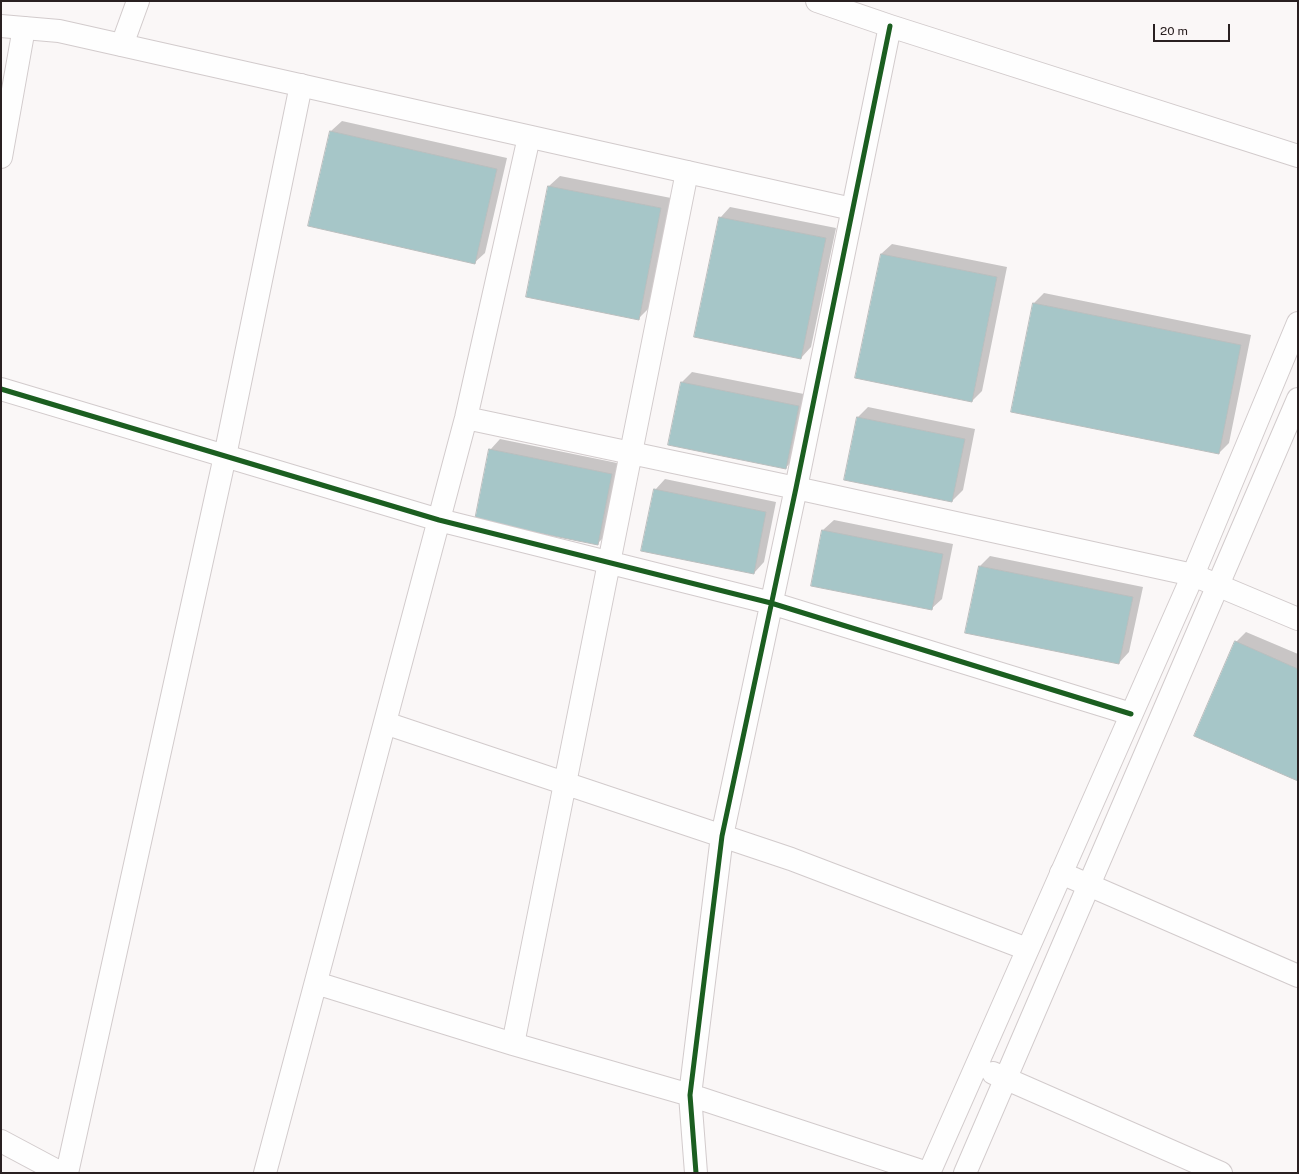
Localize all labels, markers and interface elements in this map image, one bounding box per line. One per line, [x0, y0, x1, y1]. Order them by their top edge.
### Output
scale bar [1155, 16, 1232, 42]
text: 20 m [1160, 24, 1188, 38]

